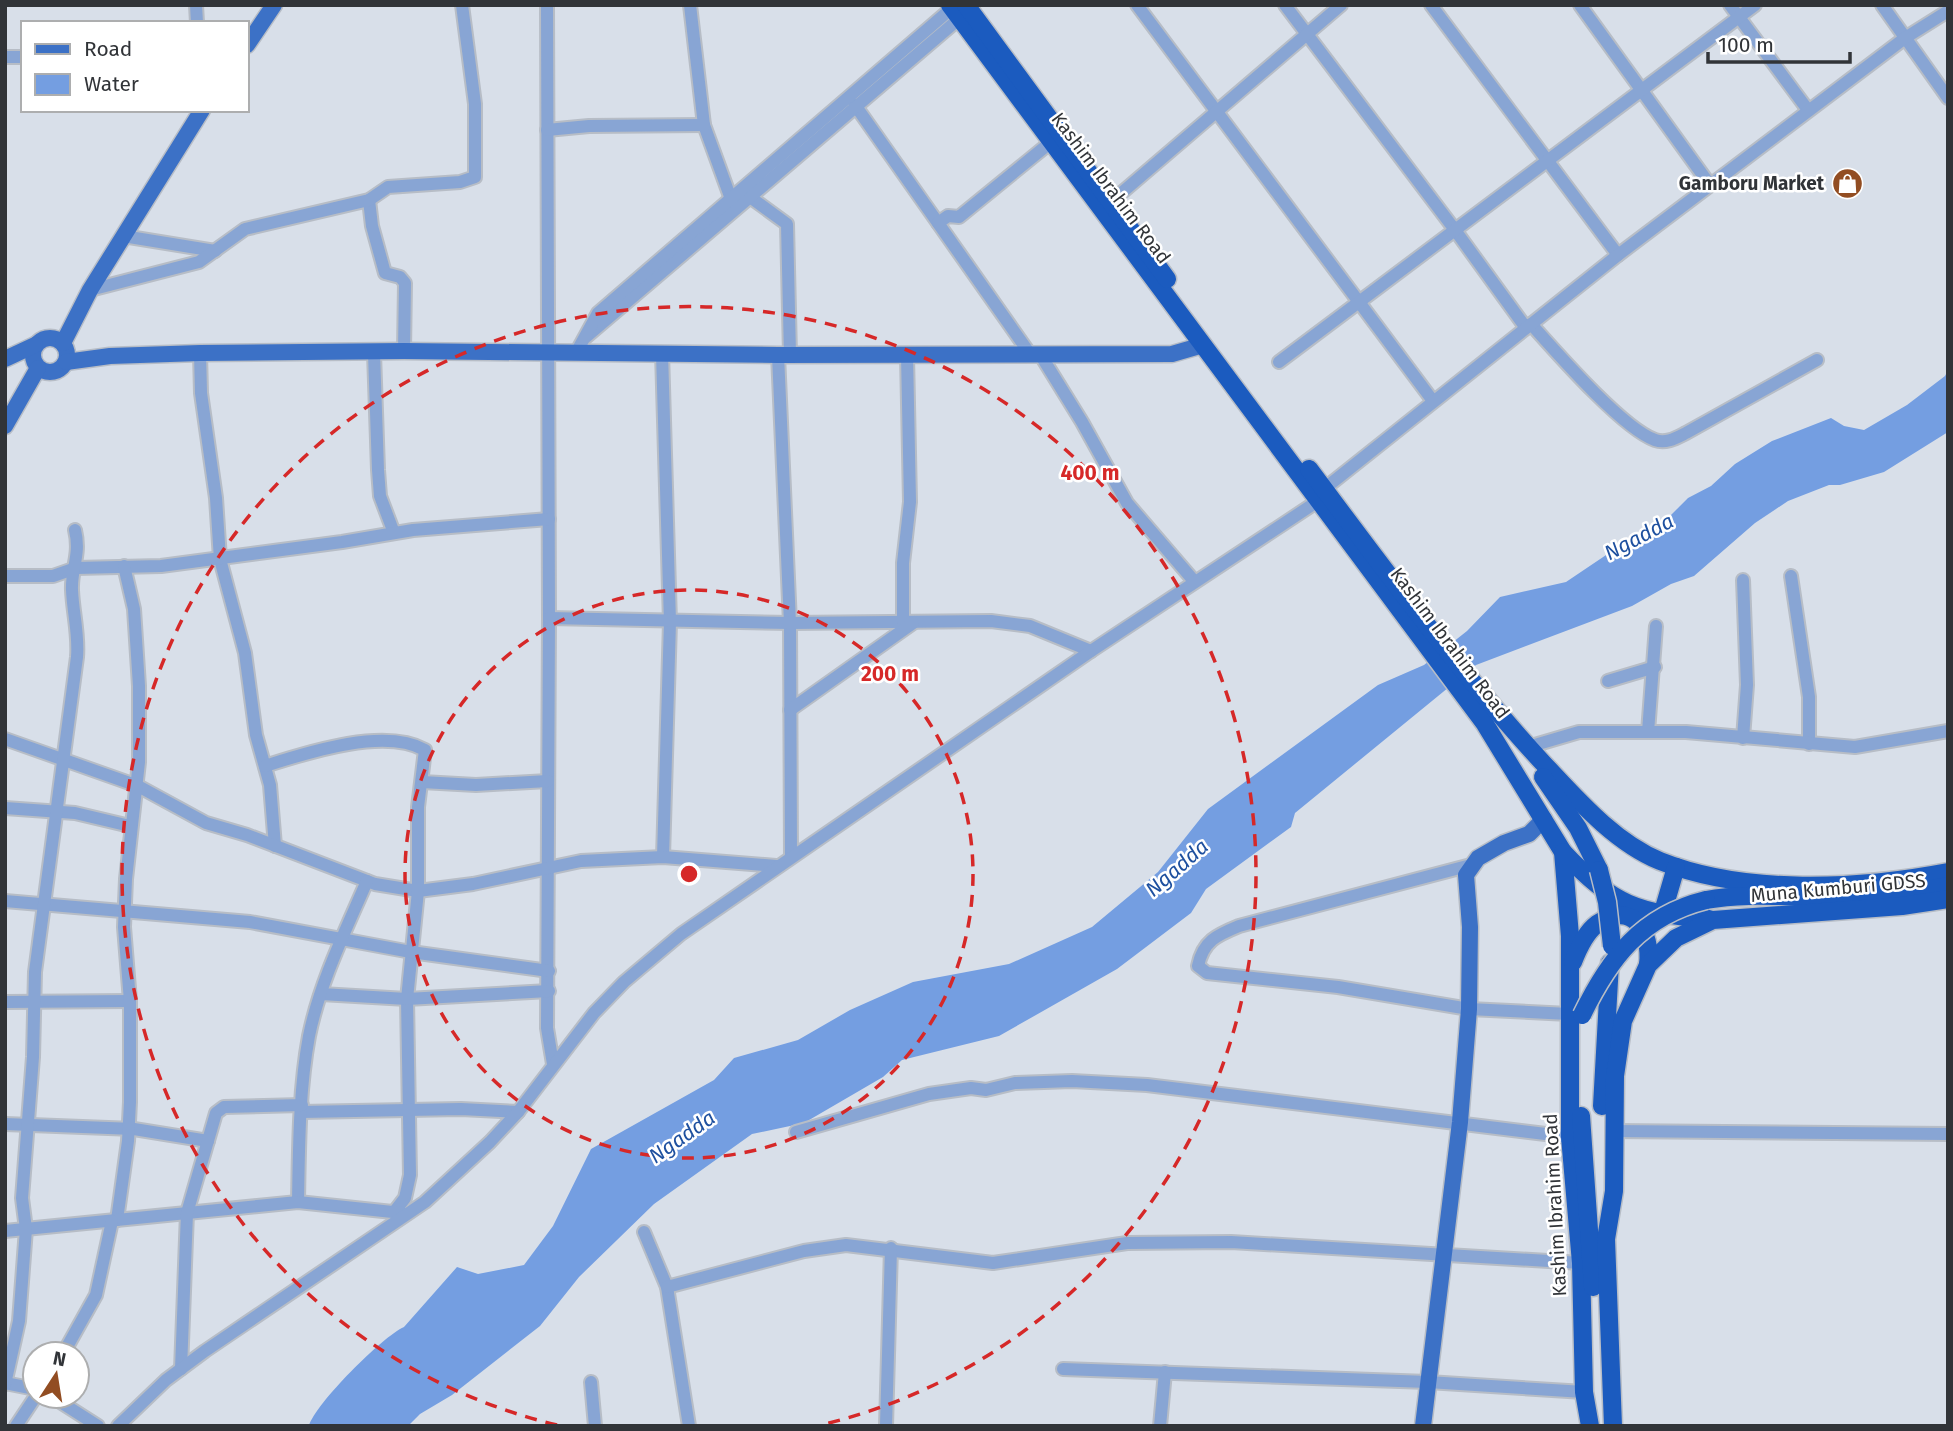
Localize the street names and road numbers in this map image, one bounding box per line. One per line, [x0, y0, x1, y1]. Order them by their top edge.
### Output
street label: Kashim Ibrahim Road [1047, 108, 1175, 268]
street label: Kashim Ibrahim Road [1386, 563, 1514, 723]
street label: Muna Kumburi GDSS [1750, 869, 1926, 907]
street label: Kashim Ibrahim Road [1539, 1113, 1571, 1297]

